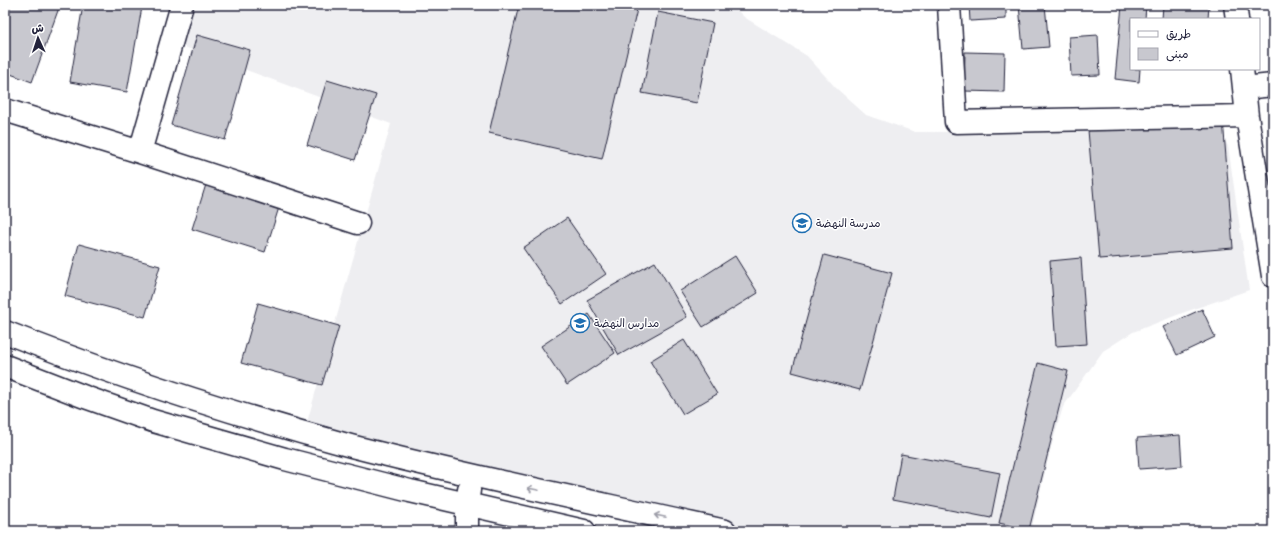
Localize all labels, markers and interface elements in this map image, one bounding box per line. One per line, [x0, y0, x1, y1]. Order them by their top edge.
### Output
north arrow [18, 18, 58, 58]
legend [1130, 18, 1260, 70]
text: ش [31, 19, 44, 38]
text: طريق [1166, 23, 1191, 45]
text: مبنى [1166, 43, 1189, 65]
school or university icon: مدرسة النهضة [791, 212, 813, 234]
place label: مدرسة النهضة [816, 214, 881, 233]
school or university icon: مدارس النهضة [569, 312, 591, 334]
place label: مدارس النهضة [594, 314, 659, 333]
one-way arrow [526, 484, 539, 492]
one-way arrow [653, 512, 666, 520]

